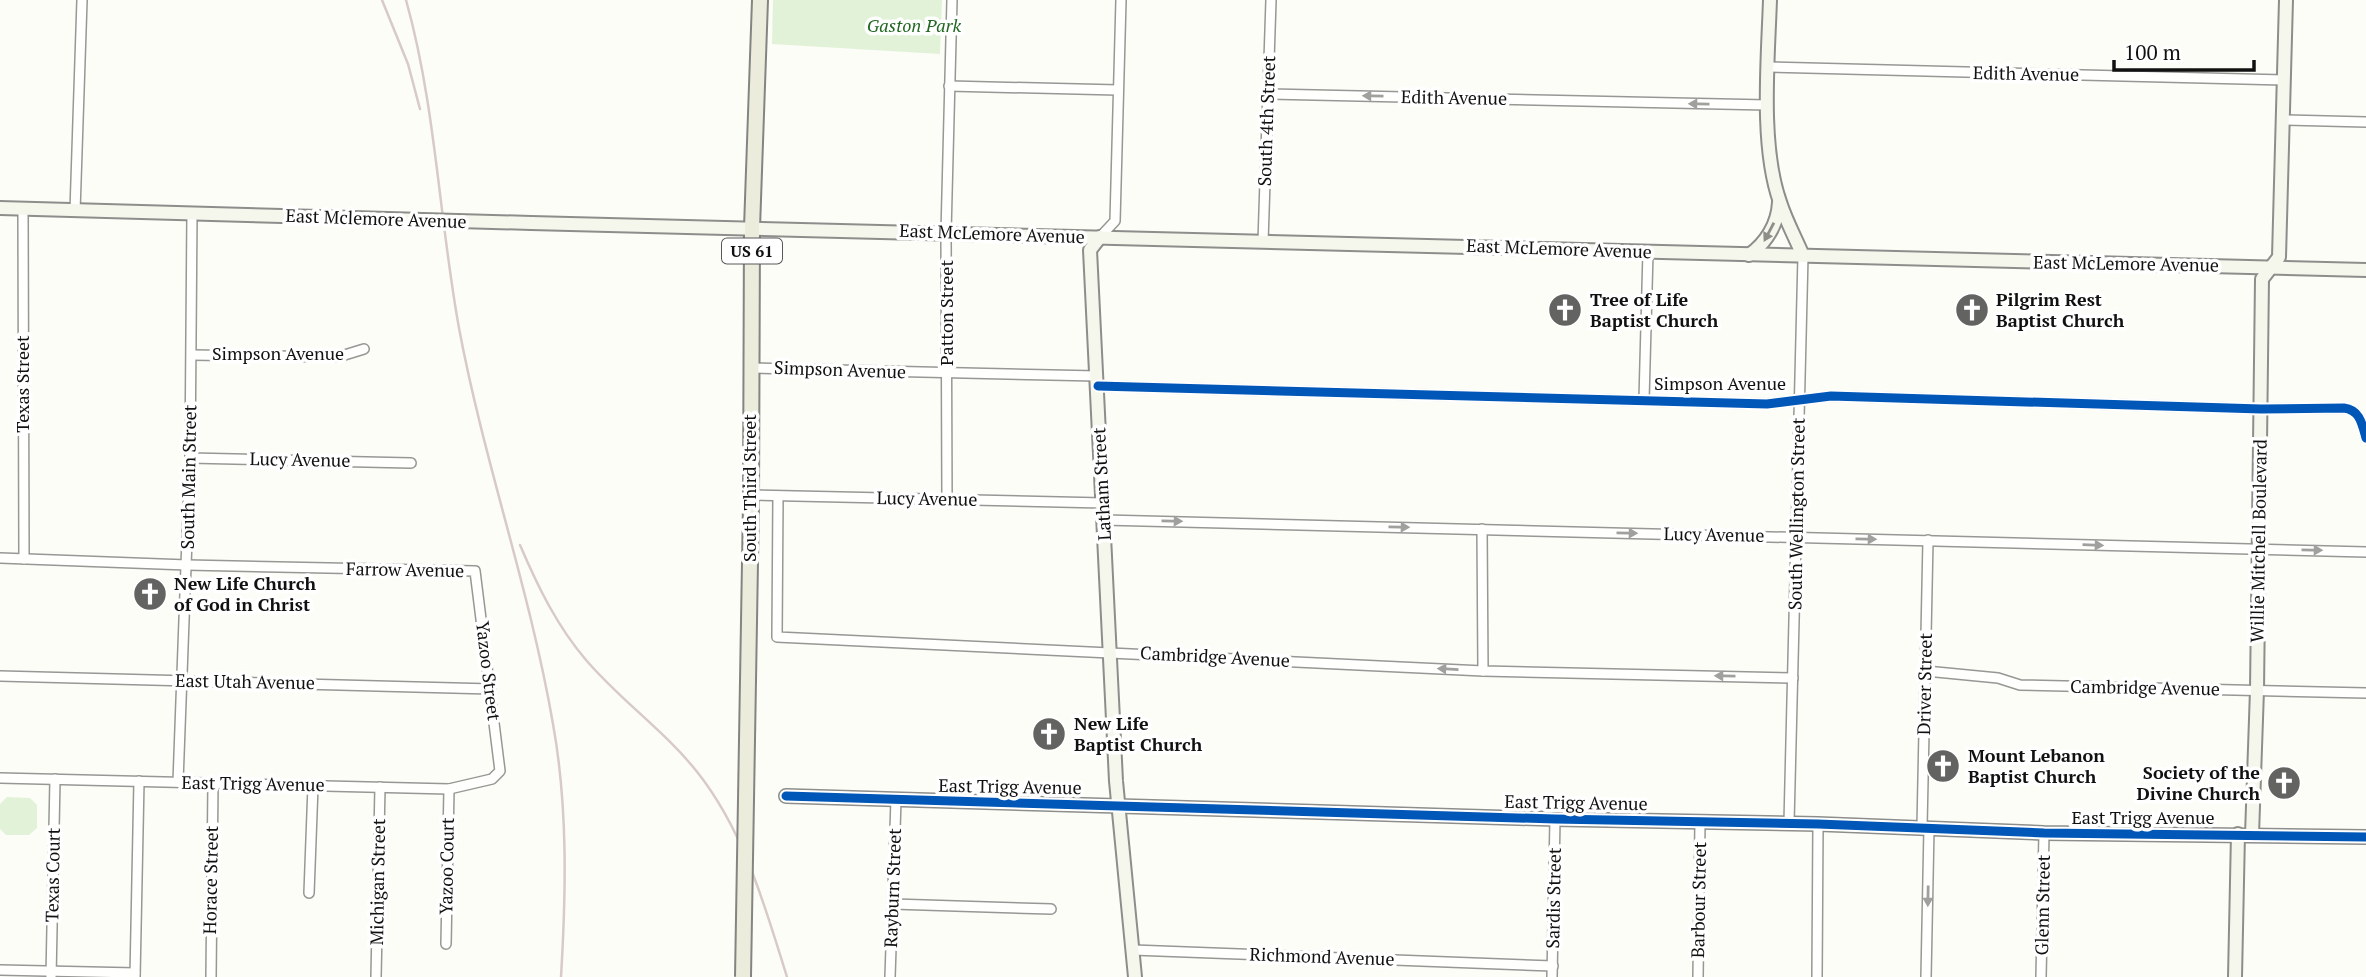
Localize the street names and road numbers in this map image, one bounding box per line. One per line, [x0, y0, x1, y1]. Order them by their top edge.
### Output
street label: South 4th Street [1252, 55, 1280, 187]
street label: Edith Avenue [1973, 60, 2079, 86]
street label: Edith Avenue [1401, 84, 1507, 110]
street label: East Mclemore Avenue [285, 203, 467, 233]
street label: East McLemore Avenue [899, 218, 1085, 248]
street label: East McLemore Avenue [1466, 233, 1652, 263]
road number: US 61 [722, 238, 782, 264]
street label: East McLemore Avenue [2033, 249, 2219, 277]
street label: Patton Street [934, 260, 958, 366]
street label: Texas Street [10, 335, 34, 433]
street label: Simpson Avenue [212, 341, 344, 365]
street label: Simpson Avenue [774, 355, 907, 383]
street label: Simpson Avenue [1654, 371, 1786, 395]
street label: South Main Street [175, 404, 201, 550]
street label: South Third Street [737, 414, 761, 562]
street label: South Wellington Street [1782, 417, 1810, 610]
street label: Latham Street [1086, 427, 1116, 541]
street label: Willie Mitchell Boulevard [2244, 439, 2272, 643]
street label: Lucy Avenue [249, 446, 351, 472]
street label: Lucy Avenue [876, 485, 978, 511]
street label: Lucy Avenue [1663, 521, 1765, 547]
street label: Farrow Avenue [346, 556, 464, 582]
street label: Yazoo Street [471, 620, 507, 722]
street label: Driver Street [1911, 632, 1937, 735]
street label: Cambridge Avenue [1140, 640, 1290, 672]
street label: East Utah Avenue [175, 668, 315, 694]
street label: Cambridge Avenue [2070, 674, 2220, 700]
street label: East Trigg Avenue [181, 770, 325, 796]
street label: East Trigg Avenue [938, 773, 1082, 799]
street label: East Trigg Avenue [1504, 789, 1648, 815]
street label: East Trigg Avenue [2071, 805, 2215, 829]
street label: Yazoo Court [433, 817, 459, 915]
street label: Michigan Street [364, 818, 390, 946]
street label: Horace Street [197, 825, 223, 934]
street label: Texas Court [39, 827, 65, 922]
street label: Rayburn Street [878, 827, 906, 948]
street label: Barbour Street [1685, 841, 1711, 958]
street label: Sardis Street [1540, 847, 1566, 949]
street label: Glenn Street [2029, 854, 2055, 956]
street label: Richmond Avenue [1249, 941, 1395, 971]

